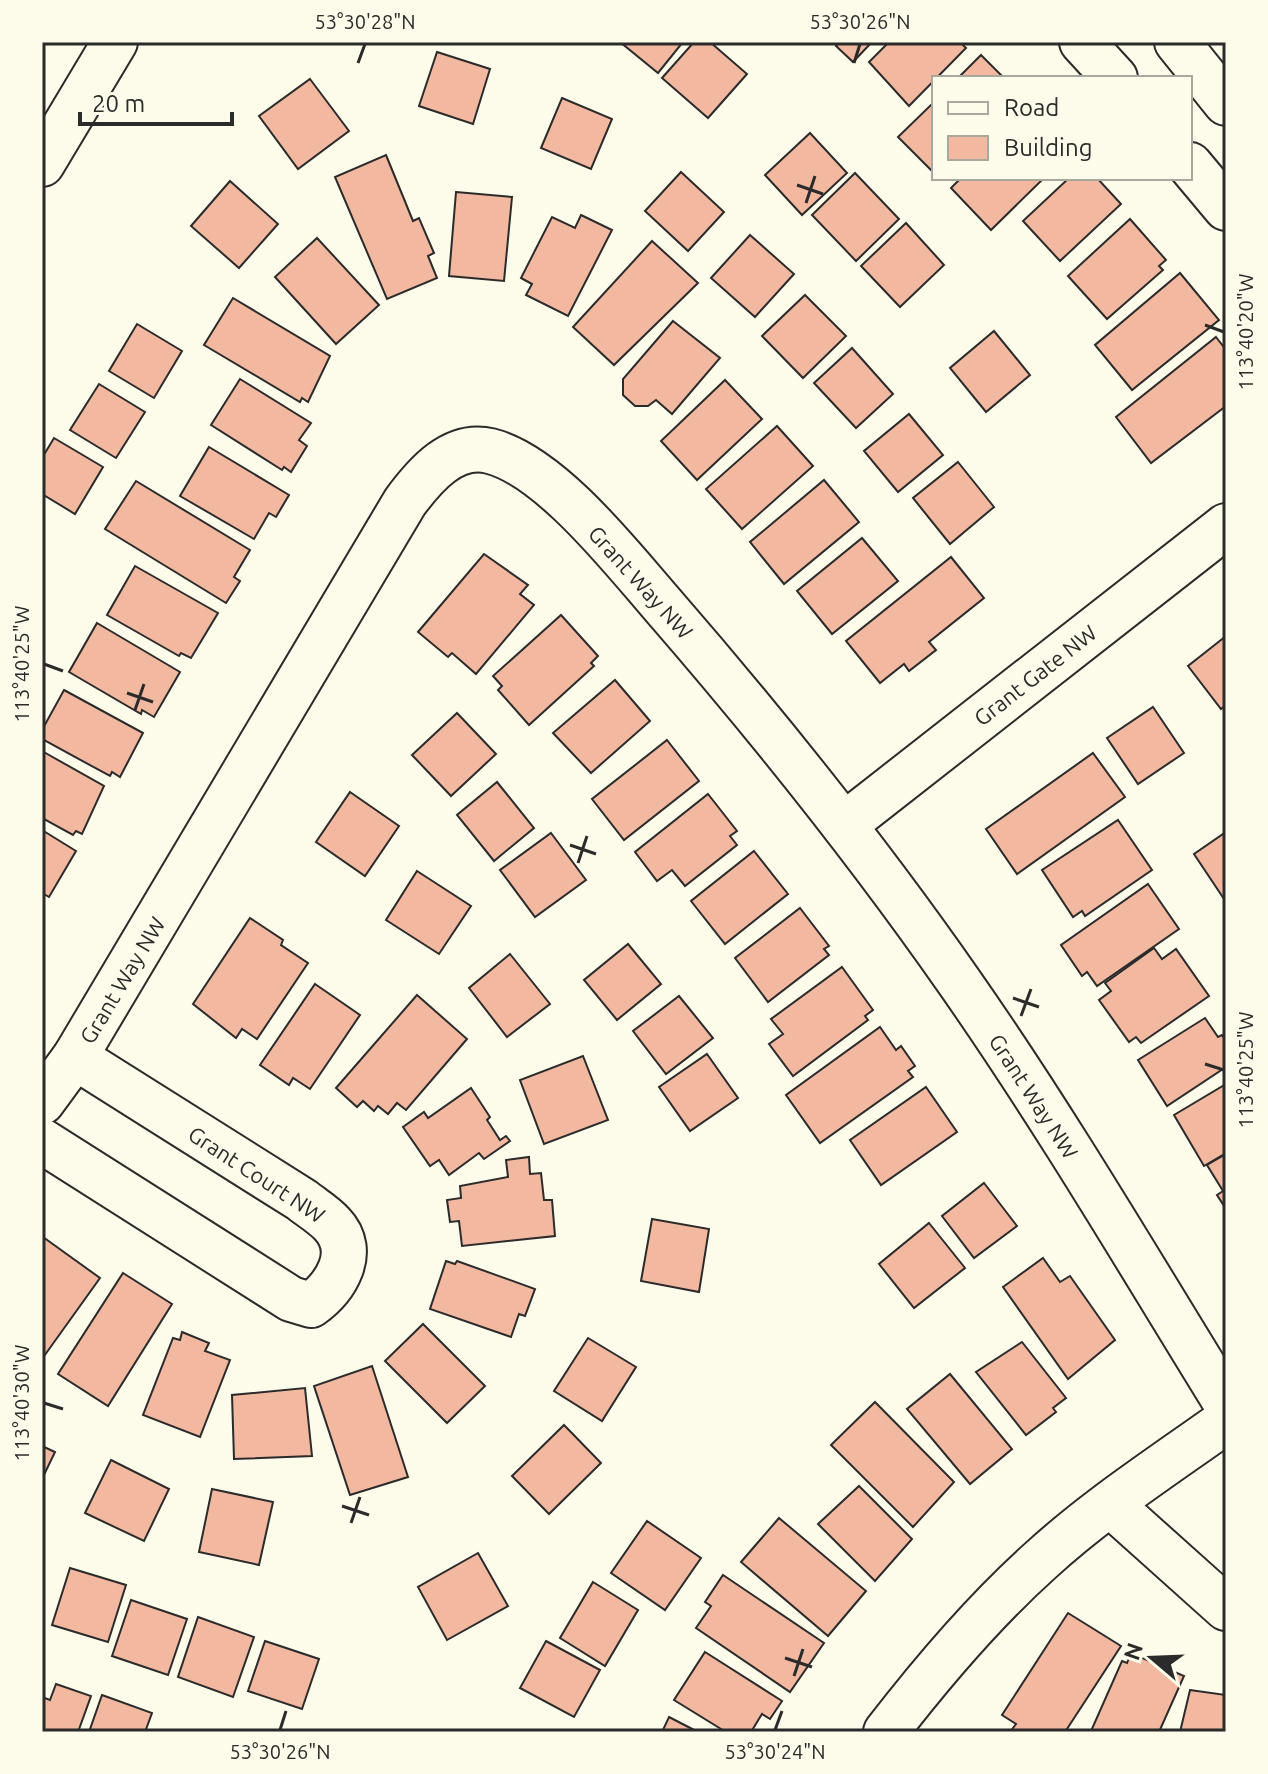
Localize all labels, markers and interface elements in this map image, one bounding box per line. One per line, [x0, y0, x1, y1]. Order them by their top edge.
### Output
text: 53°30'28"N [314, 10, 416, 33]
text: 53°30'26"N [809, 10, 911, 33]
scale bar [80, 76, 232, 126]
legend [932, 76, 1192, 180]
text: 20 m [92, 90, 145, 117]
text: Road [1004, 94, 1059, 121]
text: Building [1004, 134, 1092, 161]
text: 113°40'20"W [1234, 274, 1257, 390]
street label: Grant Way NW [584, 520, 698, 644]
text: 113°40'25"W [10, 606, 33, 722]
street label: Grant Gate NW [969, 620, 1101, 730]
street label: Grant Way NW [74, 912, 170, 1048]
text: 113°40'25"W [1234, 1012, 1257, 1128]
street label: Grant Way NW [984, 1029, 1084, 1163]
street label: Grant Court NW [184, 1121, 330, 1227]
text: 113°40'30"W [10, 1345, 33, 1461]
north arrow [1112, 1618, 1192, 1698]
text: N [1118, 1639, 1147, 1663]
text: 53°30'26"N [229, 1740, 331, 1763]
text: 53°30'24"N [724, 1740, 826, 1763]

